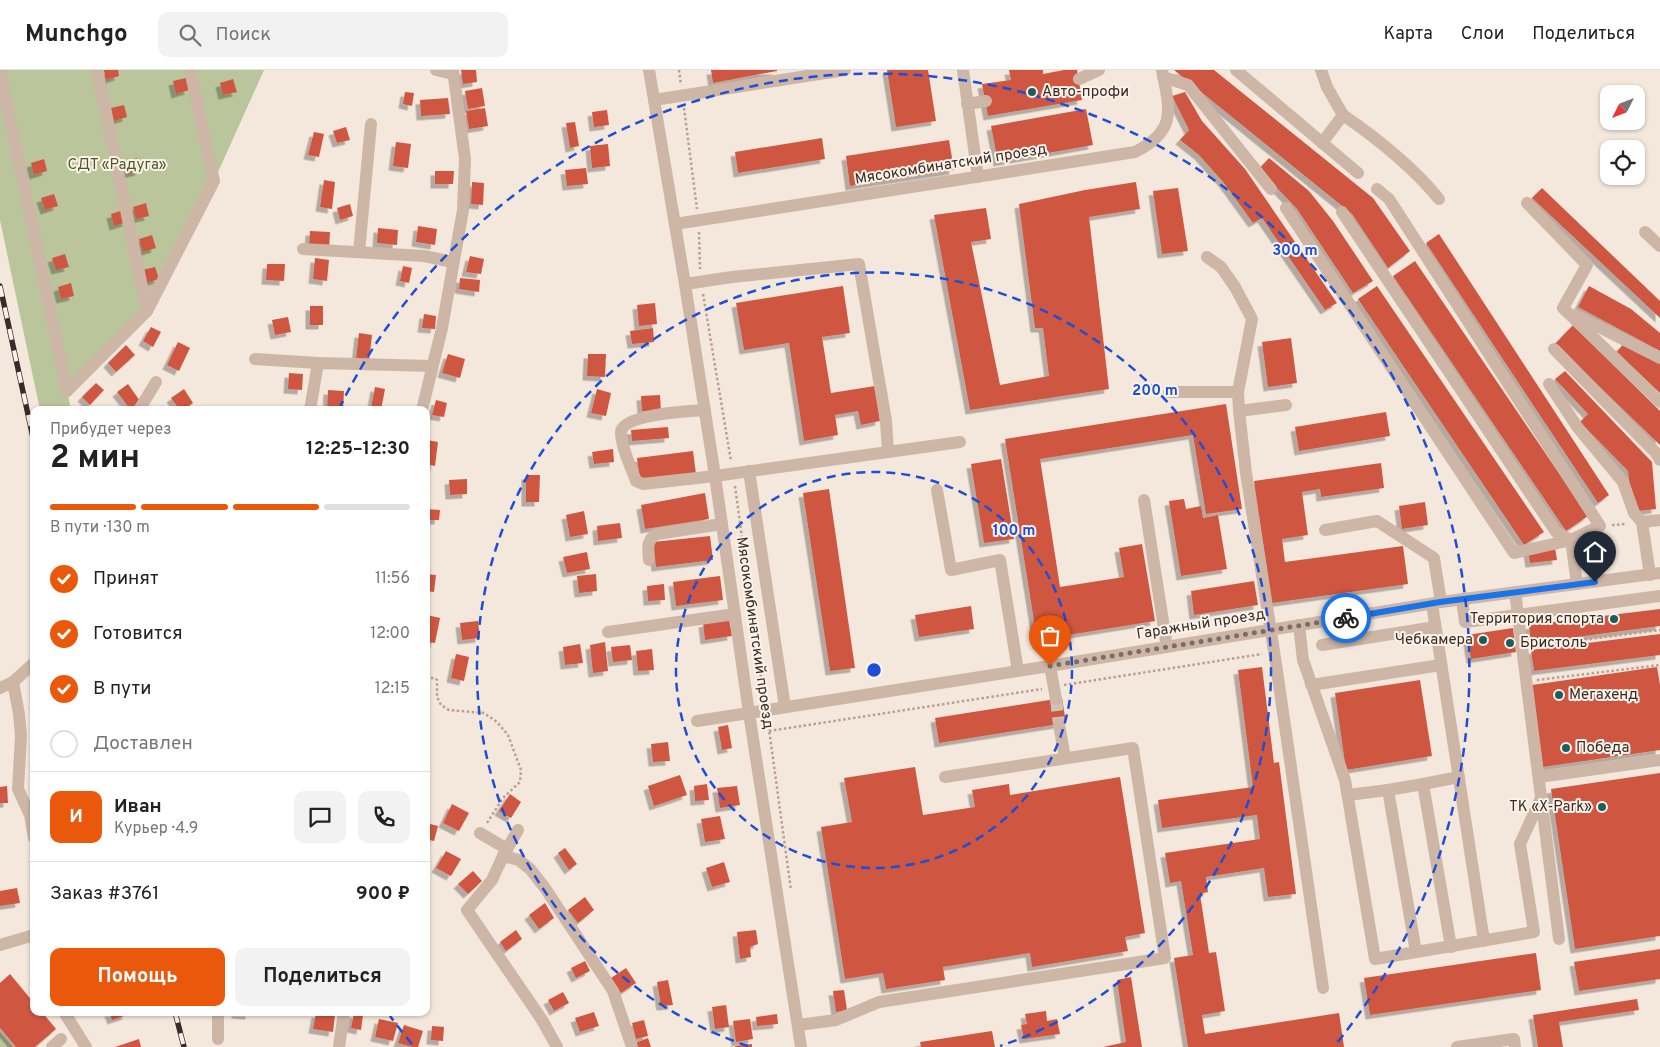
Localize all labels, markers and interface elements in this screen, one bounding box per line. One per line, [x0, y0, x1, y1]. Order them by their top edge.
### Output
search box [158, 12, 508, 57]
text: Munchgo [25, 20, 128, 50]
icon: search [176, 21, 204, 49]
text: Поиск [216, 23, 271, 47]
text: Карта [1383, 23, 1433, 46]
text: Слои [1461, 23, 1504, 46]
text: Поделиться [1532, 23, 1635, 46]
place label: Авто-профи [1042, 83, 1129, 102]
north arrow [1600, 85, 1645, 130]
map controls [1600, 85, 1645, 185]
marker: Авто-профи [1026, 86, 1038, 98]
street label: Мясокомбинатский проезд [854, 140, 1048, 190]
button: locate [1600, 140, 1645, 185]
park label: СДТ «Радуга» [67, 156, 167, 175]
text: 300 m [1272, 242, 1318, 261]
text: 200 m [1132, 382, 1178, 401]
text: Прибудет через [50, 420, 172, 440]
text: 12:25–12:30 [306, 437, 410, 461]
text: 2 мин [50, 439, 140, 479]
text: В пути · 130 m [50, 518, 150, 538]
text: 100 m [993, 522, 1035, 541]
pin [1574, 531, 1616, 582]
street label: Мясокомбинатский проезд [731, 536, 777, 730]
icon: home [1581, 538, 1609, 566]
icon: check [50, 565, 78, 593]
text: Принят [93, 567, 159, 591]
text: 11:56 [375, 569, 410, 589]
courier [1321, 593, 1371, 643]
icon: bike [1332, 604, 1360, 632]
street label: Гаражный проезд [1135, 605, 1267, 645]
place label: Территория спорта [1470, 610, 1604, 629]
marker: Территория спорта [1608, 613, 1620, 625]
pin [1029, 615, 1071, 666]
icon: check [50, 620, 78, 648]
text: Готовится [93, 622, 183, 646]
icon: bag [1036, 622, 1064, 650]
text: 12:00 [370, 624, 410, 644]
place label: Чебкамера [1395, 631, 1473, 650]
marker: Чебкамера [1477, 634, 1489, 646]
place label: Бристоль [1520, 634, 1587, 653]
marker: Бристоль [1504, 637, 1516, 649]
centre of rings [865, 661, 883, 679]
icon: check [50, 675, 78, 703]
text: В пути [93, 677, 151, 701]
text: 12:15 [375, 679, 410, 699]
place label: Мегахенд [1569, 686, 1638, 705]
marker: Мегахенд [1553, 689, 1565, 701]
text: Доставлен [93, 732, 193, 756]
place label: Победа [1576, 739, 1629, 758]
marker: Победа [1560, 742, 1572, 754]
button: chat [294, 791, 346, 843]
button: phone [358, 791, 410, 843]
text: Иван [114, 795, 162, 819]
place label: ТК «X-Park» [1509, 798, 1592, 817]
marker: ТК «X-Park» [1596, 801, 1608, 813]
text: И [69, 805, 83, 829]
text: Курьер · 4.9 [114, 819, 198, 839]
text: Заказ #3761 [50, 882, 159, 906]
text: 900 ₽ [356, 882, 410, 906]
button: Помощь [50, 948, 225, 1006]
button: Поделиться [235, 948, 410, 1006]

